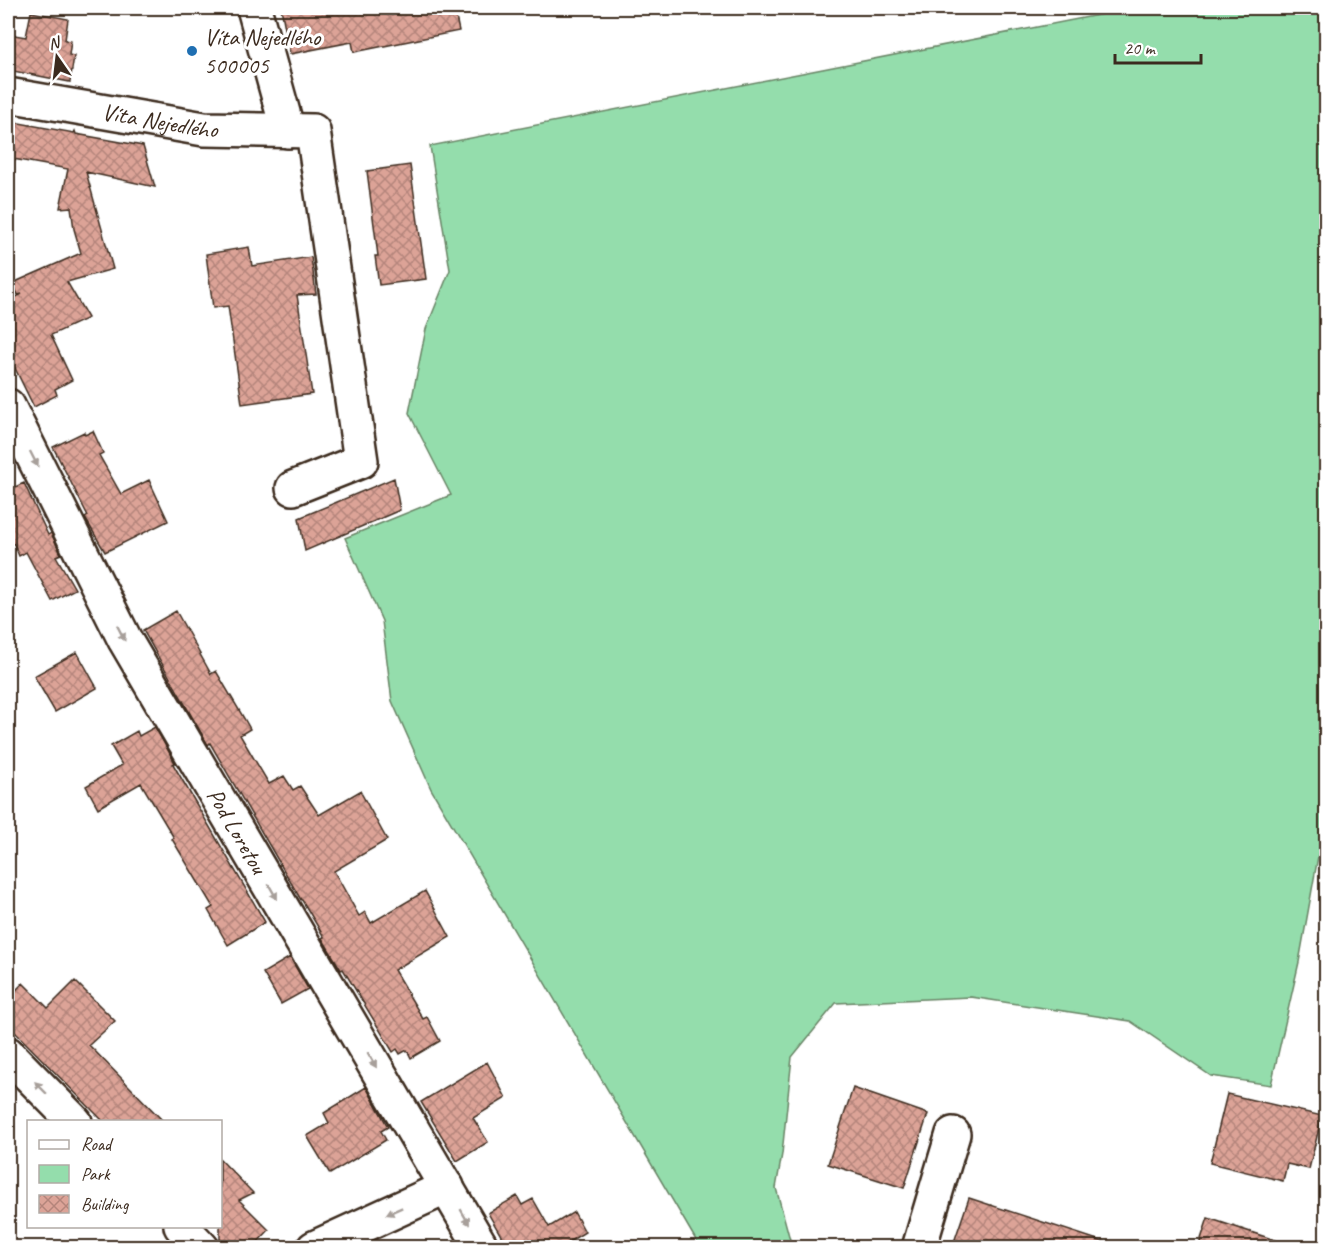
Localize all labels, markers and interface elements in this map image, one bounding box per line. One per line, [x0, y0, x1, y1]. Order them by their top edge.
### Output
place label: Víta Nejedlého 500005 [204, 22, 322, 80]
north arrow [27, 27, 87, 87]
scale bar [1115, 27, 1200, 65]
text: N [46, 32, 64, 54]
text: 20 m [1124, 37, 1157, 59]
marker: Víta Nejedlého 500005 [185, 44, 199, 58]
street label: Víta Nejedlého [100, 97, 219, 145]
one-way arrow [29, 450, 38, 467]
one-way arrow [117, 624, 126, 641]
street label: Pod Loretou [200, 782, 275, 881]
one-way arrow [268, 884, 278, 901]
one-way arrow [367, 1052, 377, 1069]
one-way arrow [34, 1081, 49, 1095]
legend [27, 1120, 222, 1228]
text: Road [81, 1133, 114, 1155]
text: Park [81, 1163, 111, 1185]
text: Building [81, 1193, 130, 1215]
one-way arrow [385, 1207, 402, 1216]
one-way arrow [459, 1209, 470, 1225]

